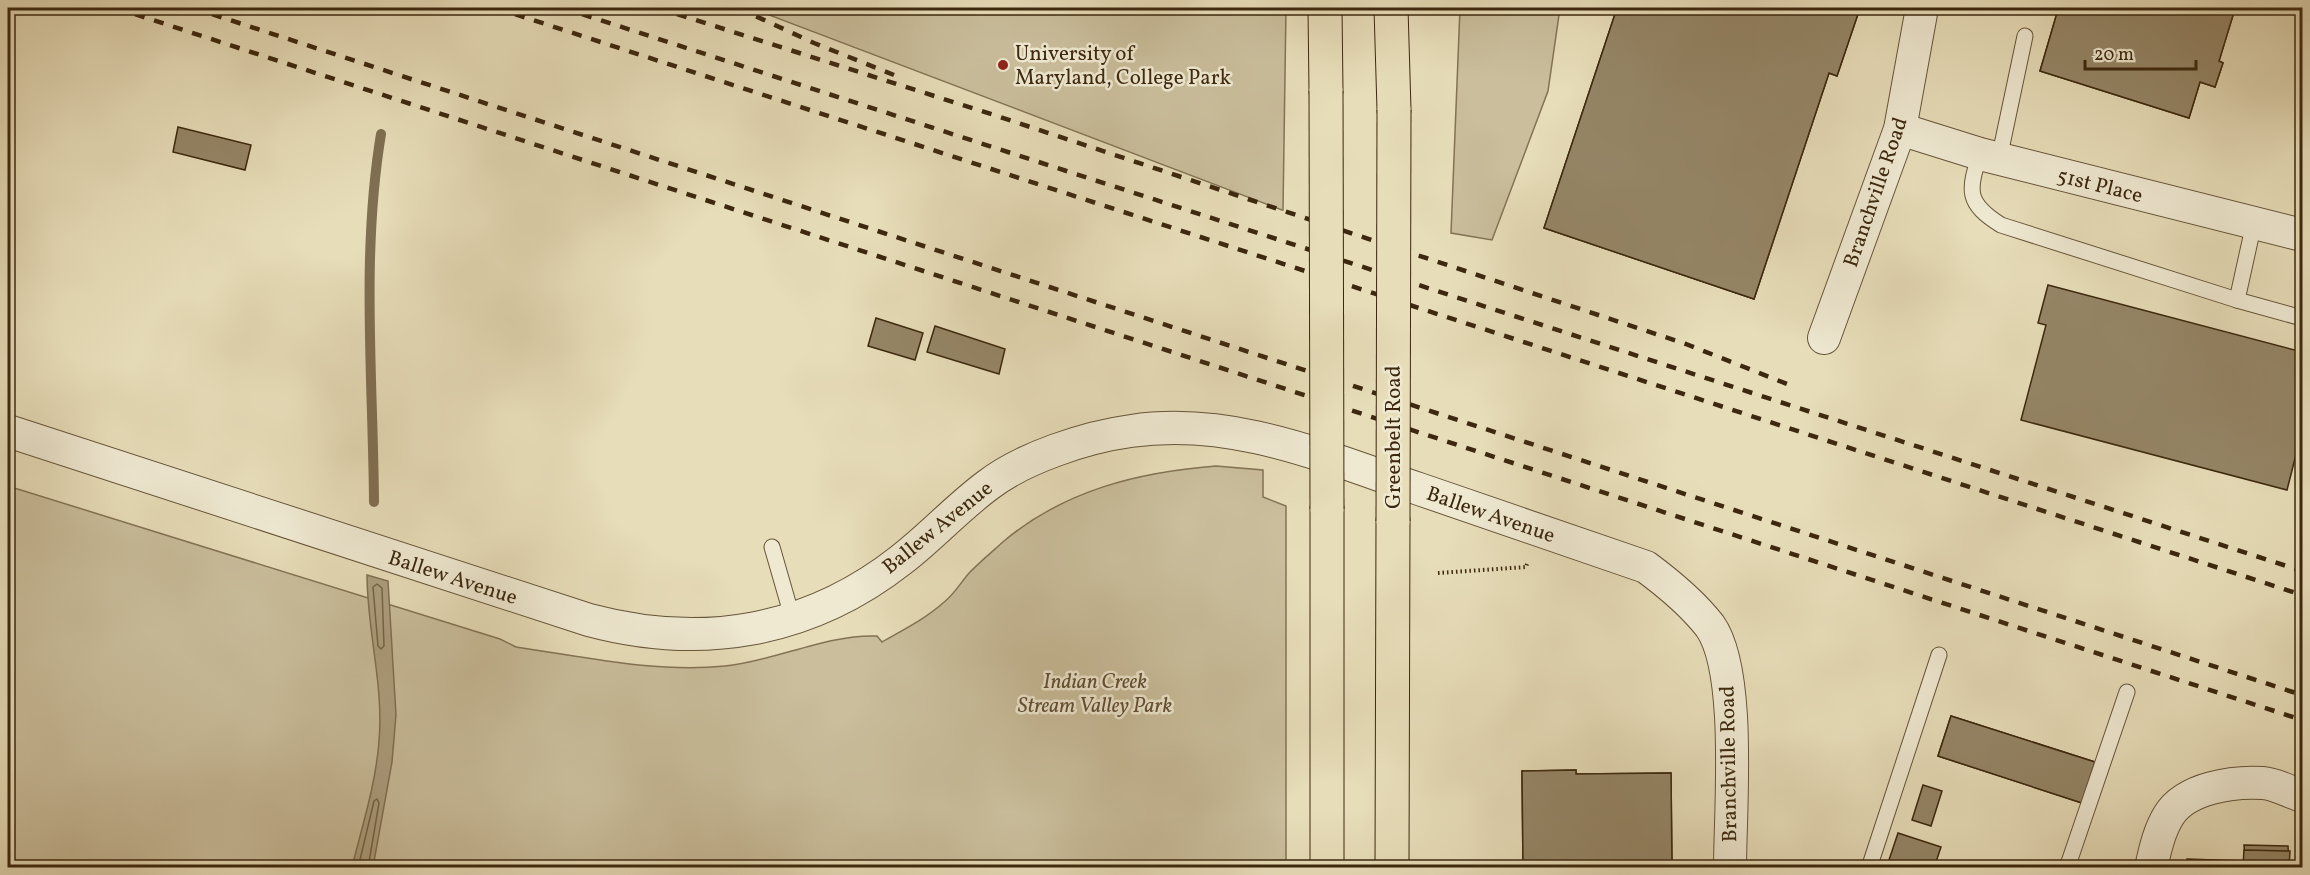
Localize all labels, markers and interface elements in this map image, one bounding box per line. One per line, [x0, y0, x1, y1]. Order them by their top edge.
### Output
scale bar [2085, 33, 2196, 71]
place label: University of Maryland, College Park [1015, 40, 1231, 93]
text: 20 m [2094, 43, 2134, 68]
marker: University of Maryland, College Park [996, 58, 1010, 72]
street label: Branchville Road [1837, 114, 1916, 271]
street label: 51st Place [2054, 162, 2145, 211]
street label: Greenbelt Road [1380, 365, 1409, 509]
street label: Ballew Avenue [877, 475, 999, 582]
street label: Ballew Avenue [1422, 480, 1559, 551]
street label: Ballew Avenue [384, 544, 521, 613]
park label: Indian Creek Stream Valley Park [1018, 668, 1172, 721]
street label: Branchville Road [1714, 685, 1745, 843]

